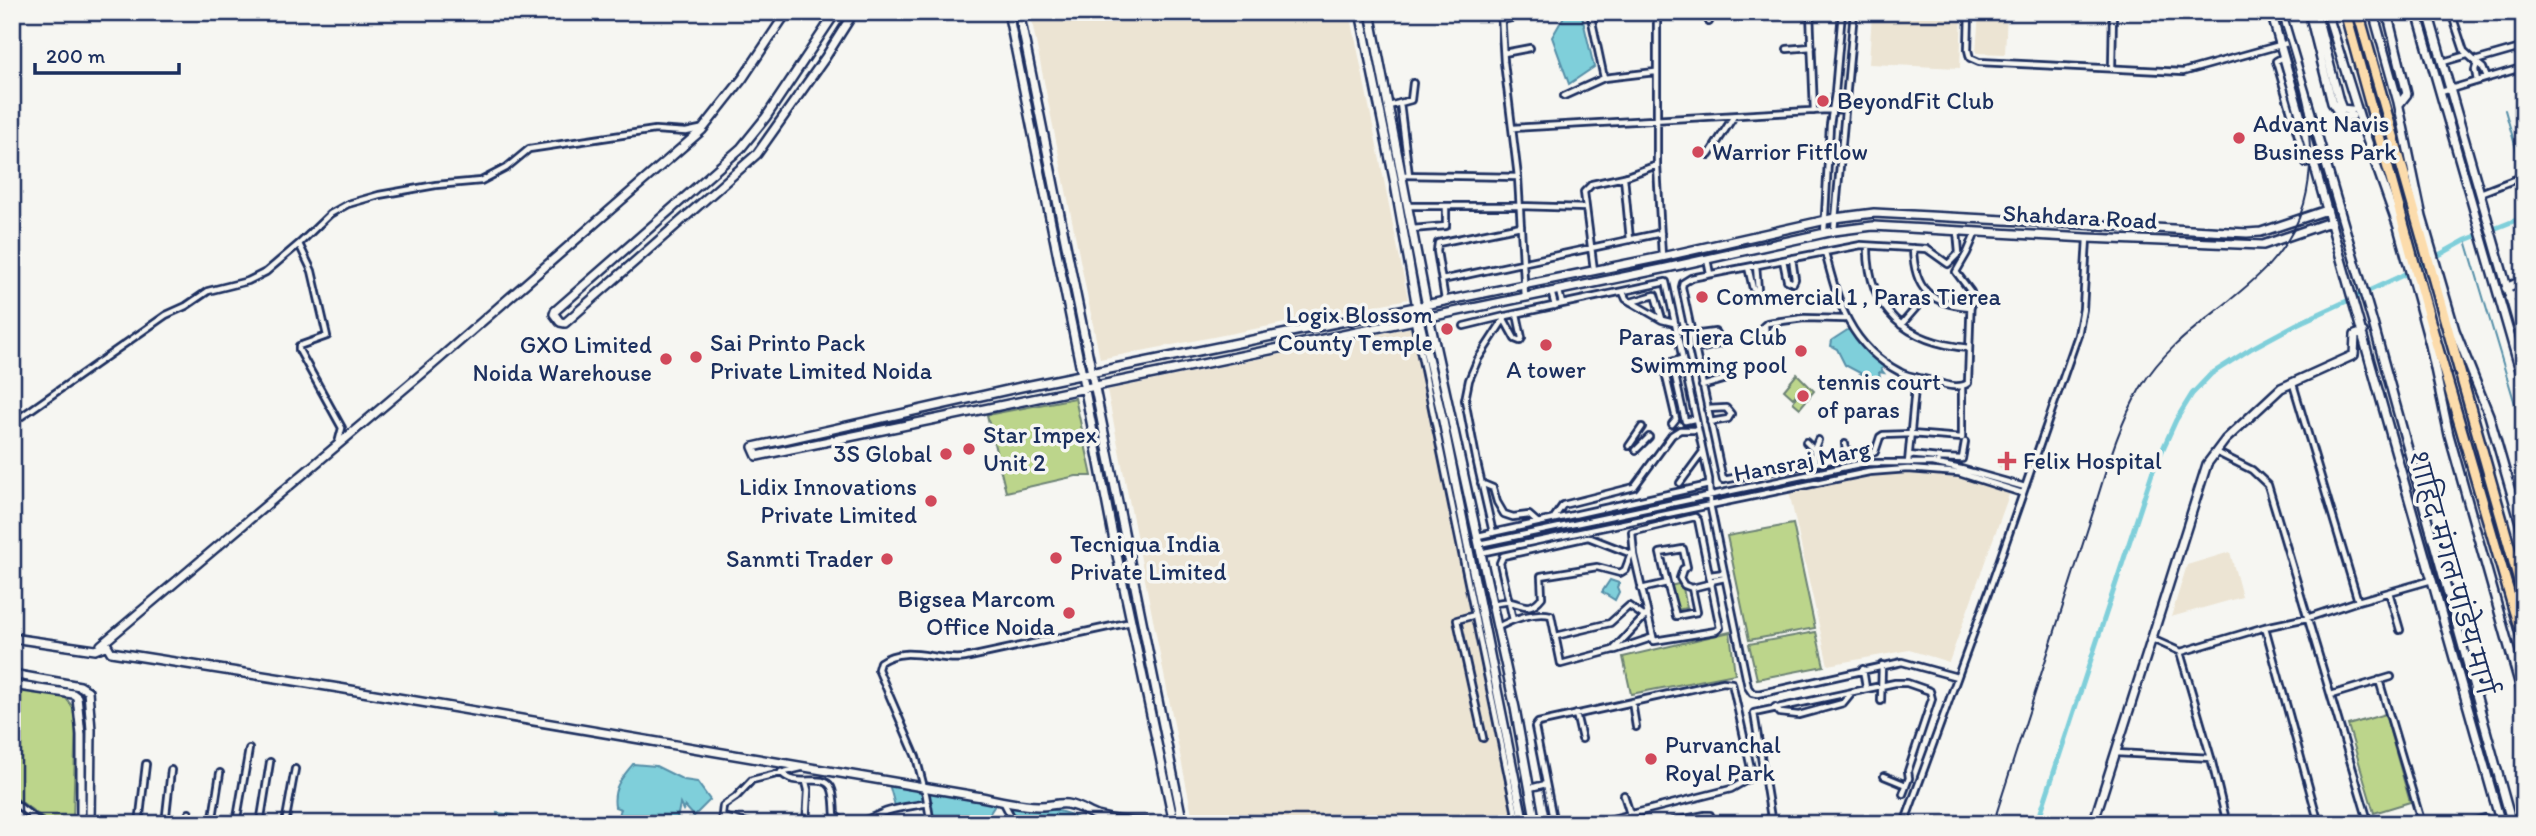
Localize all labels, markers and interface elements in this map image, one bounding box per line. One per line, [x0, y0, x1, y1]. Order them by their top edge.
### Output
scale bar [35, 32, 178, 76]
text: 200 m [46, 43, 106, 68]
place label: BeyondFit Club [1837, 86, 1994, 115]
marker: BeyondFit Club [1815, 93, 1831, 109]
place label: Advant Navis Business Park [2253, 109, 2397, 166]
marker: Advant Navis Business Park [2231, 130, 2247, 146]
place label: Warrior Fitflow [1712, 137, 1868, 166]
marker: Warrior Fitflow [1690, 144, 1706, 160]
street label: Shahdara Road [2002, 198, 2158, 235]
place label: Commercial 1 , Paras Tierea [1716, 282, 2002, 311]
marker: Commercial 1 , Paras Tierea [1694, 289, 1710, 305]
place label: Logix Blossom County Temple [1278, 300, 1433, 357]
marker: Logix Blossom County Temple [1439, 321, 1455, 337]
place label: Paras Tiera Club Swimming pool [1618, 322, 1787, 379]
place label: Sai Printo Pack Private Limited Noida [710, 328, 933, 385]
place label: GXO Limited Noida Warehouse [472, 330, 652, 387]
marker: A tower [1538, 337, 1554, 353]
marker: Paras Tiera Club Swimming pool [1793, 343, 1809, 359]
marker: Sai Printo Pack Private Limited Noida [688, 349, 704, 365]
marker: GXO Limited Noida Warehouse [658, 351, 674, 367]
place label: A tower [1506, 355, 1586, 384]
place label: tennis court of paras [1817, 367, 1941, 424]
marker: tennis court of paras [1795, 388, 1811, 404]
place label: Star Impex Unit 2 [983, 420, 1097, 477]
street label: Hansraj Marg [1731, 433, 1873, 488]
place label: 3S Global [833, 439, 932, 468]
marker: Star Impex Unit 2 [961, 441, 977, 457]
marker: 3S Global [938, 446, 954, 462]
place label: Felix Hospital [2023, 446, 2162, 475]
street label: शाहिद मंगल पांडेय मार्ग [2403, 446, 2506, 700]
marker: Felix Hospital [1997, 451, 2017, 471]
place label: Lidix Innovations Private Limited [739, 472, 917, 529]
marker: Lidix Innovations Private Limited [923, 493, 939, 509]
place label: Tecniqua India Private Limited [1070, 529, 1226, 586]
place label: Sanmti Trader [726, 544, 873, 573]
marker: Tecniqua India Private Limited [1048, 550, 1064, 566]
marker: Sanmti Trader [879, 551, 895, 567]
place label: Bigsea Marcom Office Noida [897, 584, 1055, 641]
marker: Bigsea Marcom Office Noida [1061, 605, 1077, 621]
place label: Purvanchal Royal Park [1665, 730, 1781, 787]
marker: Purvanchal Royal Park [1643, 751, 1659, 767]

